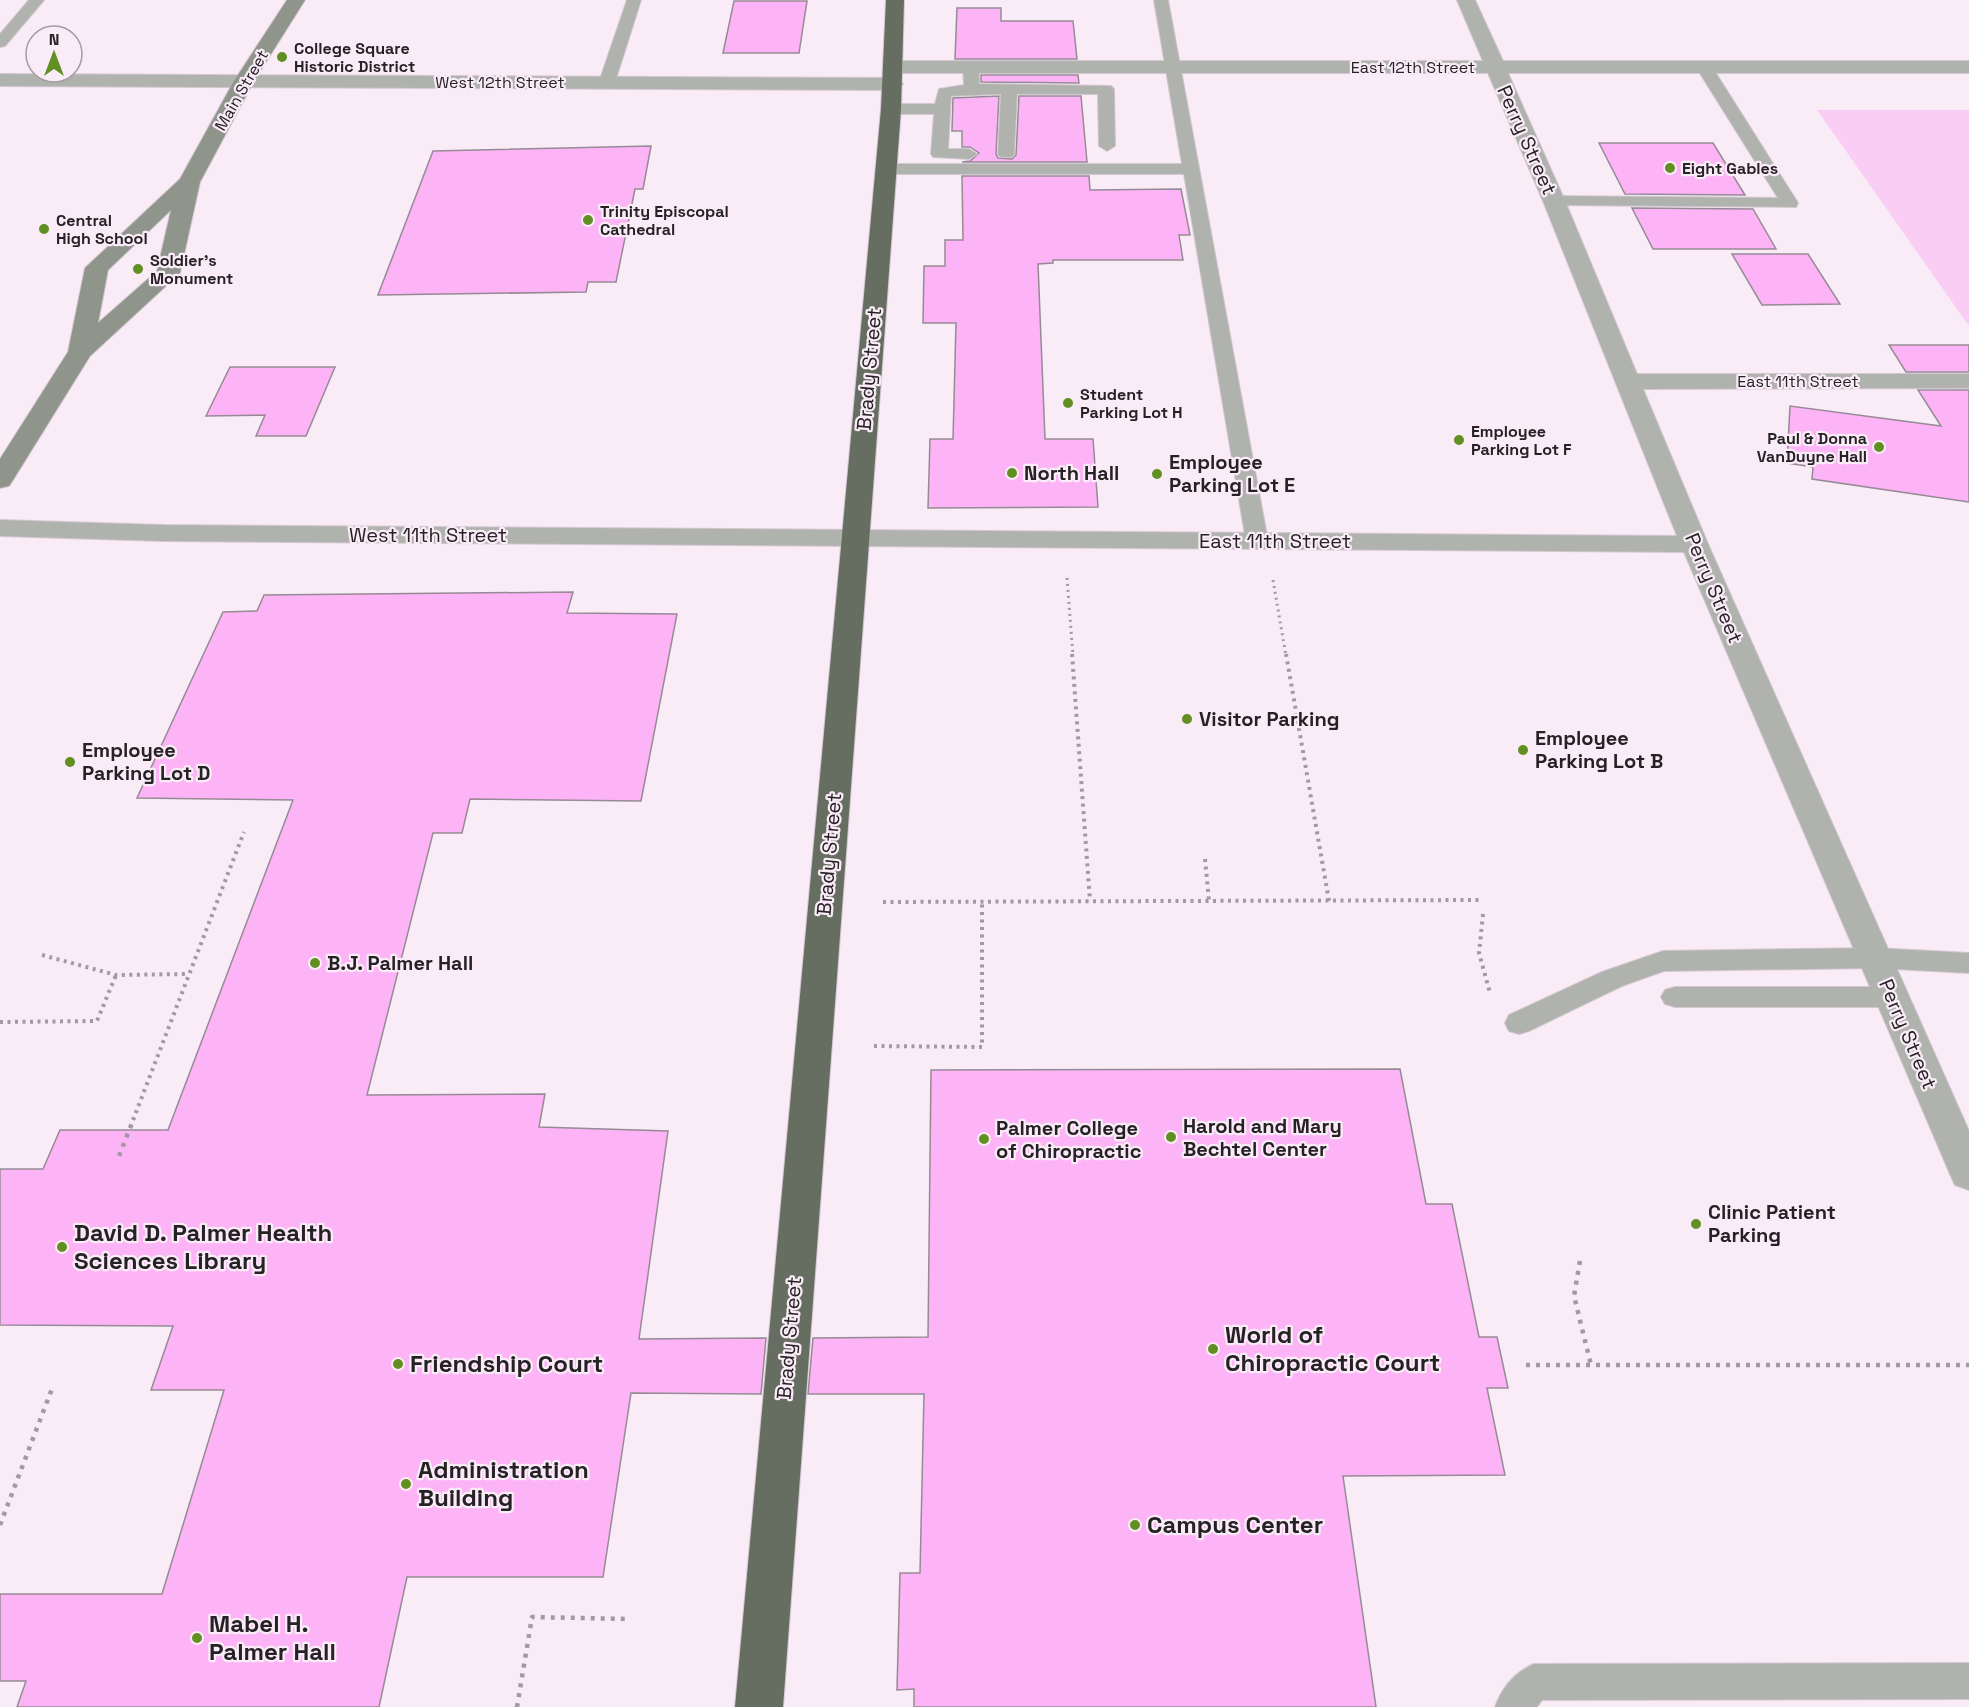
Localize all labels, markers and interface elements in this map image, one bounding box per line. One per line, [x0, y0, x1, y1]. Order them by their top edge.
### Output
north arrow [24, 24, 84, 84]
text: N [49, 29, 59, 50]
place label: College Square Historic District [294, 38, 415, 77]
street label: Main Street [210, 46, 273, 134]
marker: College Square Historic District [275, 50, 289, 64]
street label: East 12th Street [1351, 57, 1475, 78]
street label: West 12th Street [435, 72, 565, 93]
street label: Perry Street [1491, 81, 1563, 199]
place label: Eight Gables [1682, 158, 1778, 179]
marker: Eight Gables [1663, 161, 1677, 175]
place label: Trinity Episcopal Cathedral [600, 201, 729, 240]
place label: Central High School [56, 210, 148, 249]
marker: Trinity Episcopal Cathedral [581, 213, 595, 227]
marker: Central High School [37, 222, 51, 236]
place label: Soldier's Monument [150, 250, 233, 289]
marker: Soldier's Monument [131, 262, 145, 276]
street label: Brady Street [851, 307, 887, 431]
street label: East 11th Street [1737, 371, 1859, 392]
place label: Student Parking Lot H [1080, 384, 1183, 423]
marker: Student Parking Lot H [1061, 396, 1075, 410]
place label: Employee Parking Lot F [1471, 421, 1572, 460]
place label: Paul & Donna VanDuyne Hall [1757, 428, 1867, 467]
marker: Employee Parking Lot F [1452, 433, 1466, 447]
marker: Paul & Donna VanDuyne Hall [1872, 440, 1886, 454]
place label: Employee Parking Lot E [1169, 449, 1295, 498]
place label: North Hall [1024, 460, 1119, 486]
marker: North Hall [1005, 466, 1019, 480]
marker: Employee Parking Lot E [1150, 467, 1164, 481]
street label: West 11th Street [349, 522, 507, 548]
street label: East 11th Street [1199, 528, 1351, 554]
street label: Perry Street [1679, 529, 1749, 647]
place label: Visitor Parking [1199, 706, 1340, 732]
marker: Visitor Parking [1180, 712, 1194, 726]
place label: Employee Parking Lot B [1535, 725, 1663, 774]
place label: Employee Parking Lot D [82, 737, 210, 786]
marker: Employee Parking Lot B [1516, 743, 1530, 757]
marker: Employee Parking Lot D [63, 755, 77, 769]
street label: Brady Street [811, 792, 847, 916]
place label: B.J. Palmer Hall [327, 950, 473, 976]
marker: B.J. Palmer Hall [308, 956, 322, 970]
street label: Perry Street [1873, 975, 1943, 1093]
place label: Harold and Mary Bechtel Center [1183, 1113, 1342, 1162]
place label: Palmer College of Chiropractic [996, 1115, 1142, 1164]
marker: Harold and Mary Bechtel Center [1164, 1130, 1178, 1144]
marker: Palmer College of Chiropractic [977, 1132, 991, 1146]
place label: Clinic Patient Parking [1708, 1199, 1836, 1248]
place label: David D. Palmer Health Sciences Library [74, 1217, 332, 1276]
marker: Clinic Patient Parking [1689, 1217, 1703, 1231]
marker: David D. Palmer Health Sciences Library [55, 1240, 69, 1254]
street label: Brady Street [771, 1276, 807, 1400]
place label: World of Chiropractic Court [1225, 1319, 1440, 1378]
marker: World of Chiropractic Court [1206, 1342, 1220, 1356]
place label: Friendship Court [410, 1348, 603, 1379]
marker: Friendship Court [391, 1357, 405, 1371]
place label: Administration Building [418, 1454, 589, 1513]
marker: Administration Building [399, 1477, 413, 1491]
place label: Campus Center [1147, 1509, 1323, 1540]
marker: Campus Center [1128, 1518, 1142, 1532]
place label: Mabel H. Palmer Hall [209, 1608, 336, 1667]
marker: Mabel H. Palmer Hall [190, 1631, 204, 1645]

